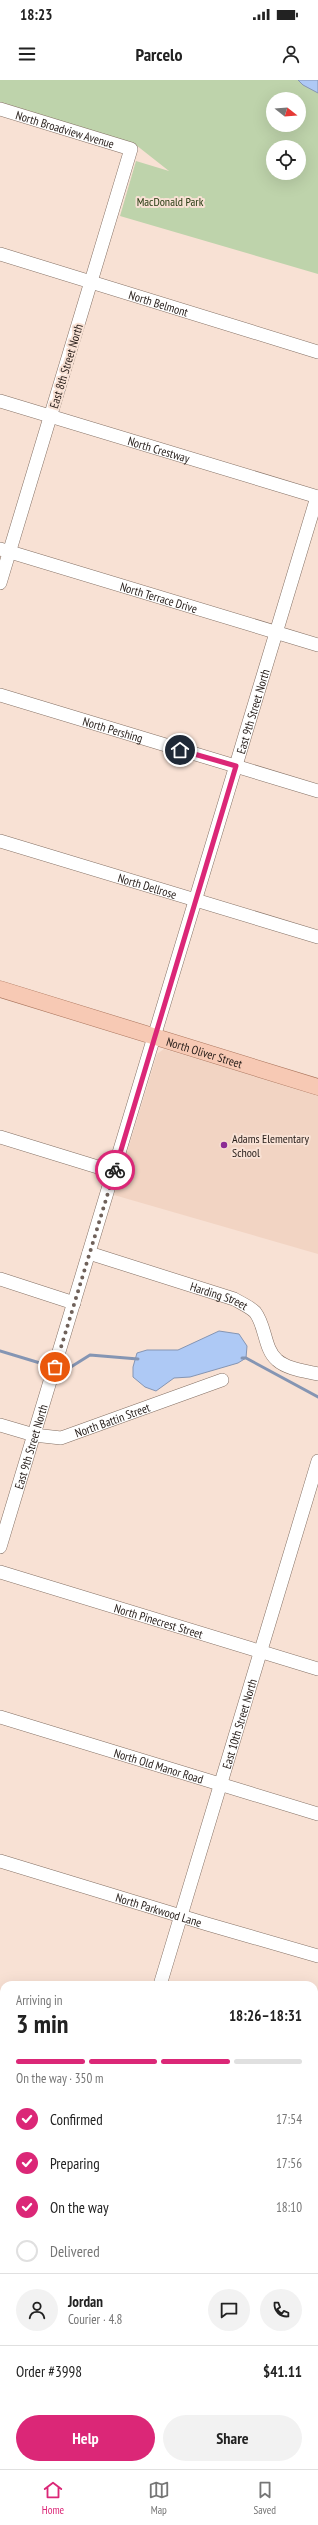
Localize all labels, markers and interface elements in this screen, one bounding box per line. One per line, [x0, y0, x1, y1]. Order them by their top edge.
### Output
text: 18:23 [20, 5, 52, 24]
icon: menu [16, 43, 38, 65]
text: Parcelo [135, 43, 183, 66]
icon: person [280, 43, 302, 65]
north arrow [266, 92, 306, 132]
map controls [266, 92, 306, 180]
street label: North Broadview Avenue [14, 107, 116, 151]
button: locate [266, 140, 306, 180]
park label: MacDonald Park [137, 194, 204, 209]
street label: North Belmont [127, 287, 191, 319]
street label: East 8th Street North [46, 322, 86, 410]
street label: North Crestway [126, 433, 192, 466]
street label: North Terrace Drive [118, 578, 199, 616]
street label: East 9th Street North [232, 667, 272, 755]
street label: North Pershing [81, 713, 145, 745]
pin [163, 733, 197, 767]
icon: home [169, 739, 191, 761]
street label: North Dellrose [116, 870, 179, 901]
street label: North Oliver Street [165, 1033, 245, 1071]
place label: Adams Elementary School [232, 1131, 309, 1160]
marker: Adams Elementary School [219, 1140, 229, 1150]
courier [95, 1150, 135, 1190]
icon: bike [104, 1159, 126, 1181]
street label: Harding Street [189, 1278, 252, 1313]
pin [38, 1350, 72, 1384]
icon: bag [44, 1356, 66, 1378]
street label: North Battin Street [73, 1399, 152, 1440]
street label: East 9th Street North [10, 1402, 50, 1491]
street label: North Pinecrest Street [113, 1600, 206, 1641]
street label: East 10th Street North [218, 1677, 259, 1770]
street label: North Old Manor Road [112, 1745, 205, 1786]
street label: North Parkwood Lane [114, 1889, 204, 1930]
text: Arriving in [16, 1992, 63, 2009]
text: 18:26–18:31 [229, 2006, 302, 2025]
text: 3 min [16, 2007, 69, 2040]
text: On the way · 350 m [16, 2070, 103, 2087]
icon: check [16, 2108, 38, 2130]
text: Confirmed [50, 2110, 103, 2129]
text: 17:54 [276, 2111, 302, 2128]
icon: check [16, 2152, 38, 2174]
text: Preparing [50, 2154, 100, 2173]
text: 17:56 [276, 2155, 302, 2172]
icon: check [16, 2196, 38, 2218]
text: On the way [50, 2198, 109, 2217]
text: 18:10 [276, 2199, 302, 2216]
text: Delivered [50, 2242, 100, 2261]
button: person [16, 2289, 58, 2331]
button: chat [208, 2289, 250, 2331]
button: phone [260, 2289, 302, 2331]
text: Jordan [68, 2292, 103, 2311]
text: Courier · 4.8 [68, 2311, 122, 2328]
text: Order #3998 [16, 2362, 82, 2381]
text: $41.11 [263, 2362, 302, 2381]
button: Help [16, 2415, 155, 2461]
button: Share [163, 2415, 302, 2461]
tab: Home [42, 2479, 64, 2517]
tab: Map [148, 2479, 170, 2517]
tab: Saved [253, 2479, 276, 2517]

